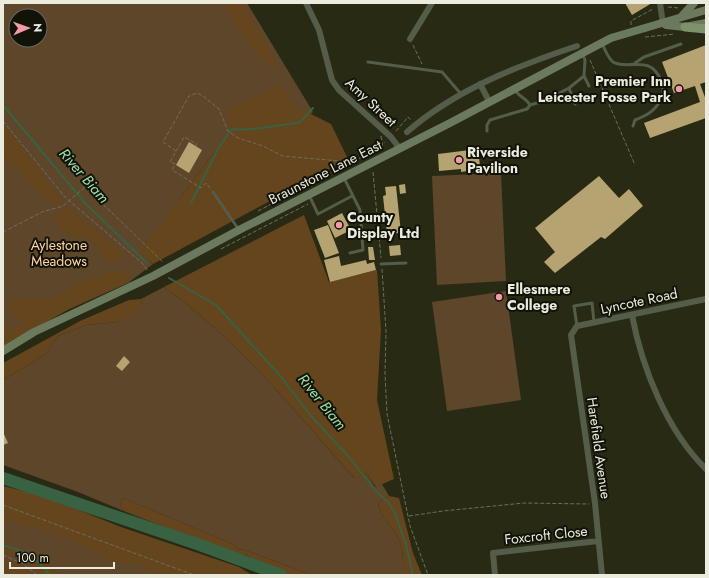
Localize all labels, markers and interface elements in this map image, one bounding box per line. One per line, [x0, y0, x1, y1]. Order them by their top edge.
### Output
north arrow [8, 8, 48, 48]
text: N [30, 23, 46, 32]
place label: Premier Inn Leicester Fosse Park [538, 71, 671, 107]
street label: Amy Street [341, 73, 402, 132]
marker: Premier Inn Leicester Fosse Park [674, 84, 684, 94]
street label: Braunstone Lane East [265, 134, 386, 209]
place label: Riverside Pavilion [467, 142, 528, 178]
water label: River Biam [54, 144, 114, 208]
marker: Riverside Pavilion [454, 155, 464, 165]
place label: County Display Ltd [347, 207, 419, 243]
marker: County Display Ltd [334, 220, 344, 230]
park label: Aylestone Meadows [31, 235, 87, 271]
place label: Ellesmere College [507, 279, 570, 315]
street label: Lyncote Road [599, 283, 679, 319]
marker: Ellesmere College [494, 292, 504, 302]
water label: River Biam [292, 369, 352, 435]
street label: Harefield Avenue [582, 396, 616, 500]
street label: Foxcroft Close [503, 521, 589, 549]
scale bar [10, 544, 114, 570]
text: 100 m [16, 549, 49, 567]

